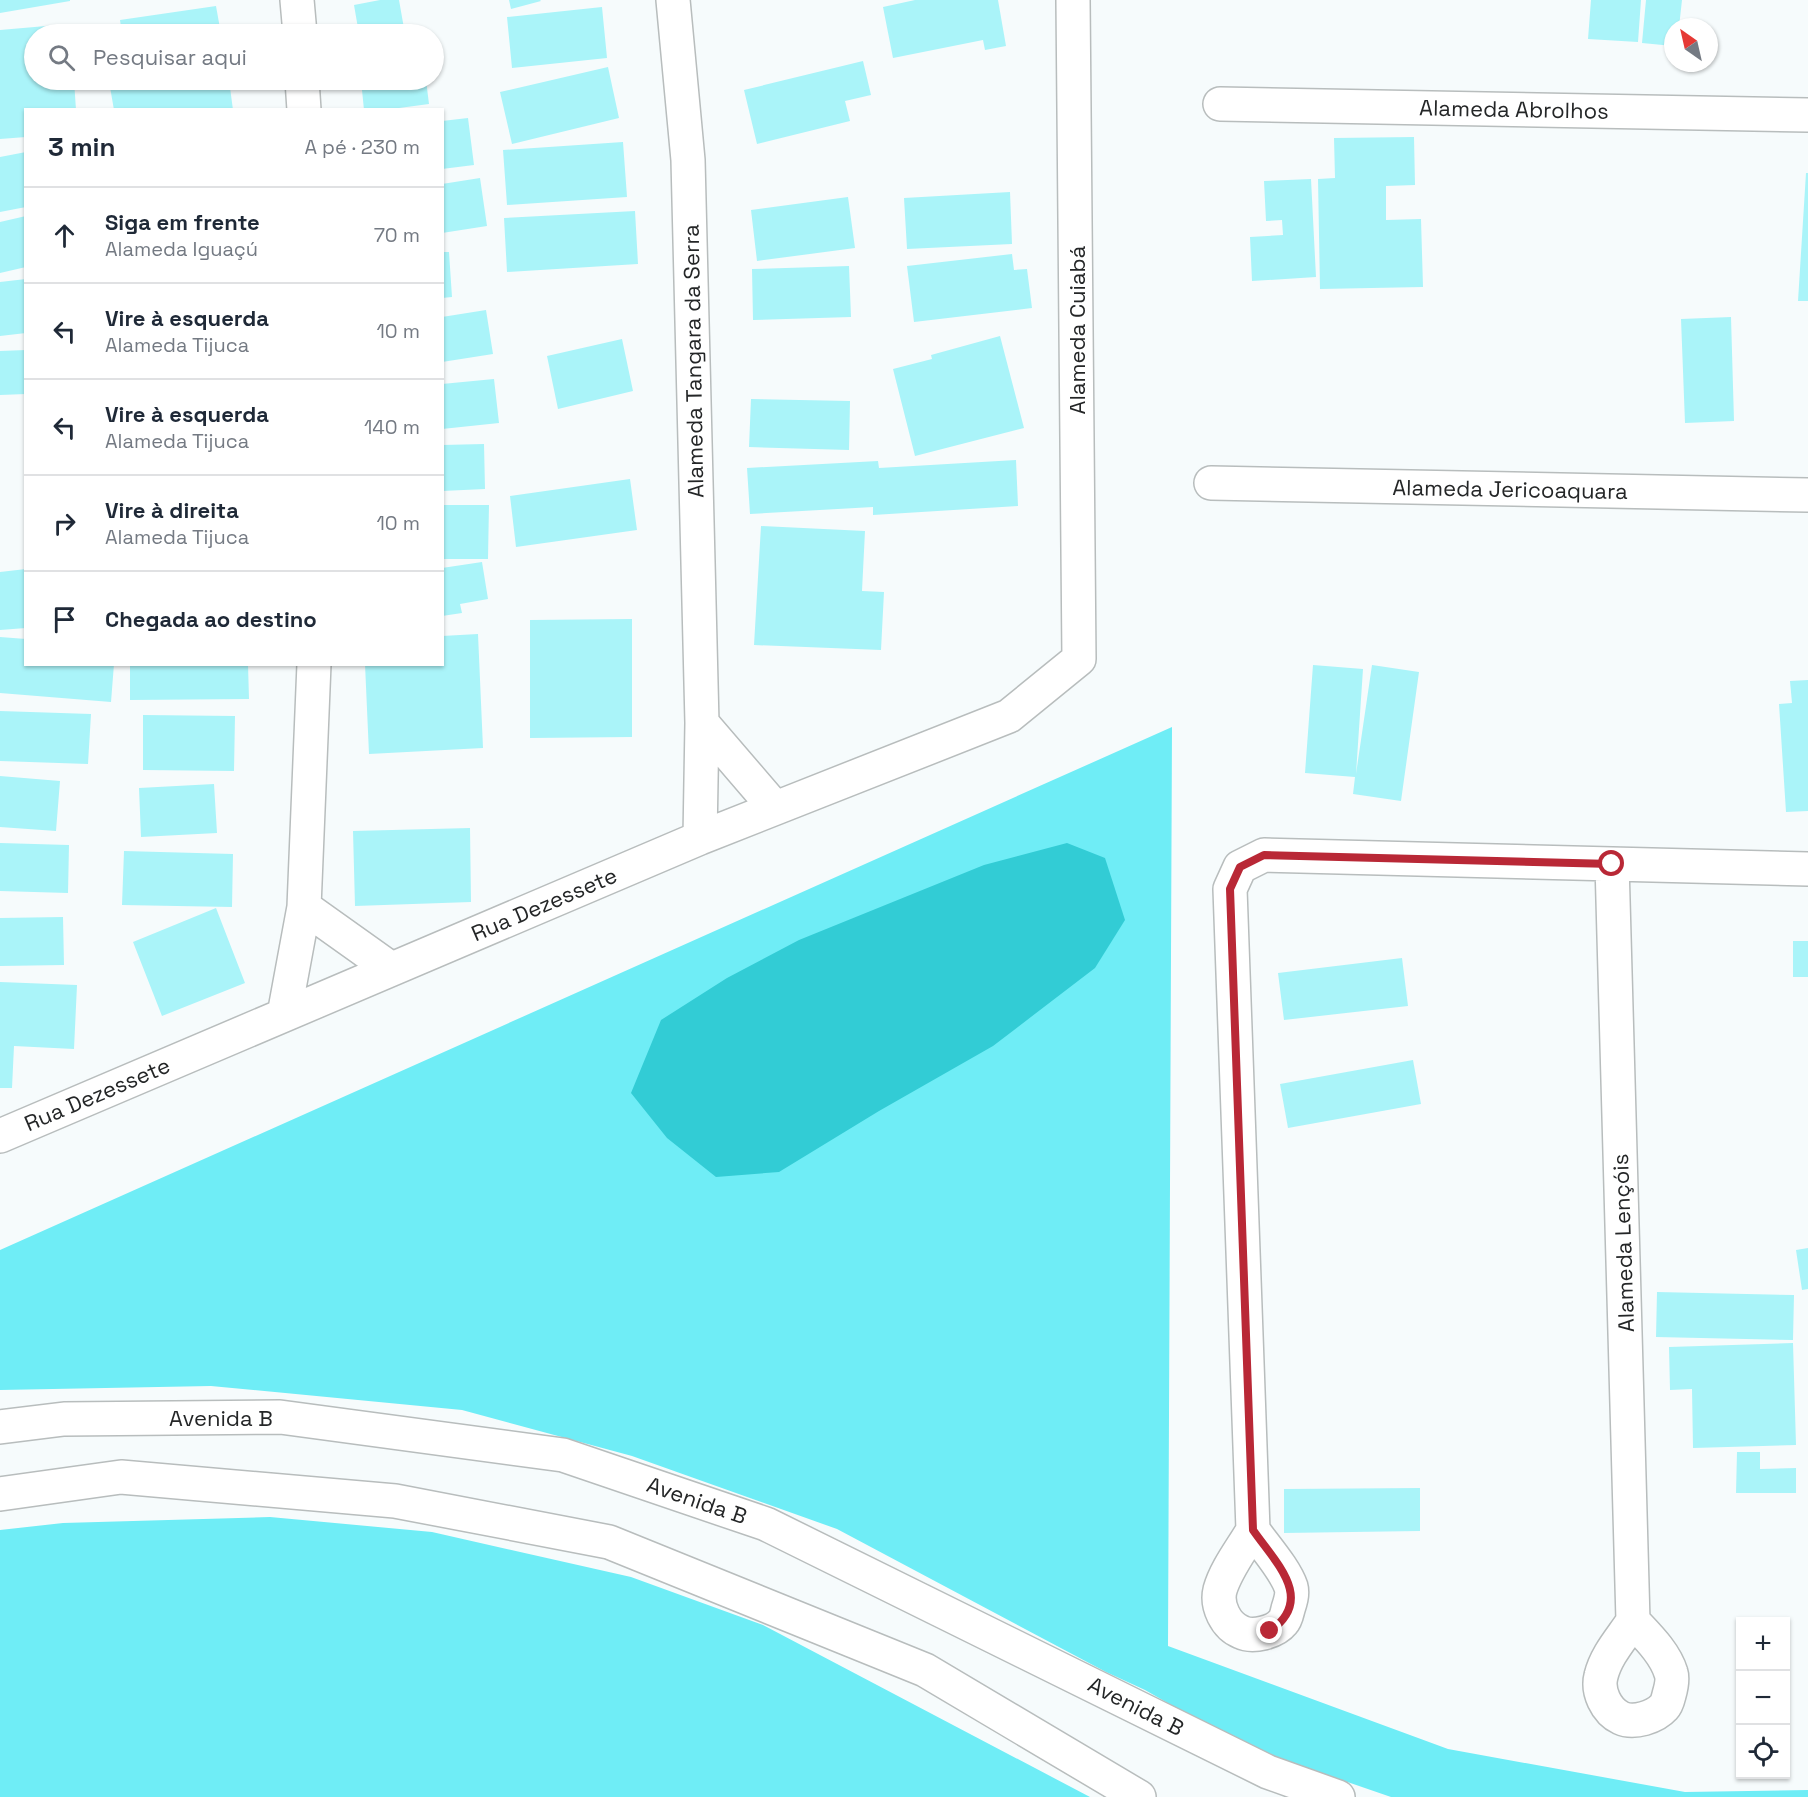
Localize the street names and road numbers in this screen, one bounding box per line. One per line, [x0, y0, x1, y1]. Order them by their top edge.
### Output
street label: Alameda Abrolhos [1419, 93, 1609, 125]
street label: Alameda Tangara da Serra [677, 224, 709, 498]
street label: Alameda Cuiabá [1063, 245, 1091, 414]
street label: Alameda Jericoaquara [1392, 473, 1628, 505]
street label: Rua Dezessete [467, 861, 621, 947]
street label: Rua Dezessete [20, 1051, 174, 1137]
street label: Alameda Lençóis [1606, 1153, 1640, 1333]
street label: Avenida B [169, 1404, 273, 1432]
street label: Avenida B [643, 1470, 751, 1530]
street label: Avenida B [1083, 1670, 1189, 1742]

